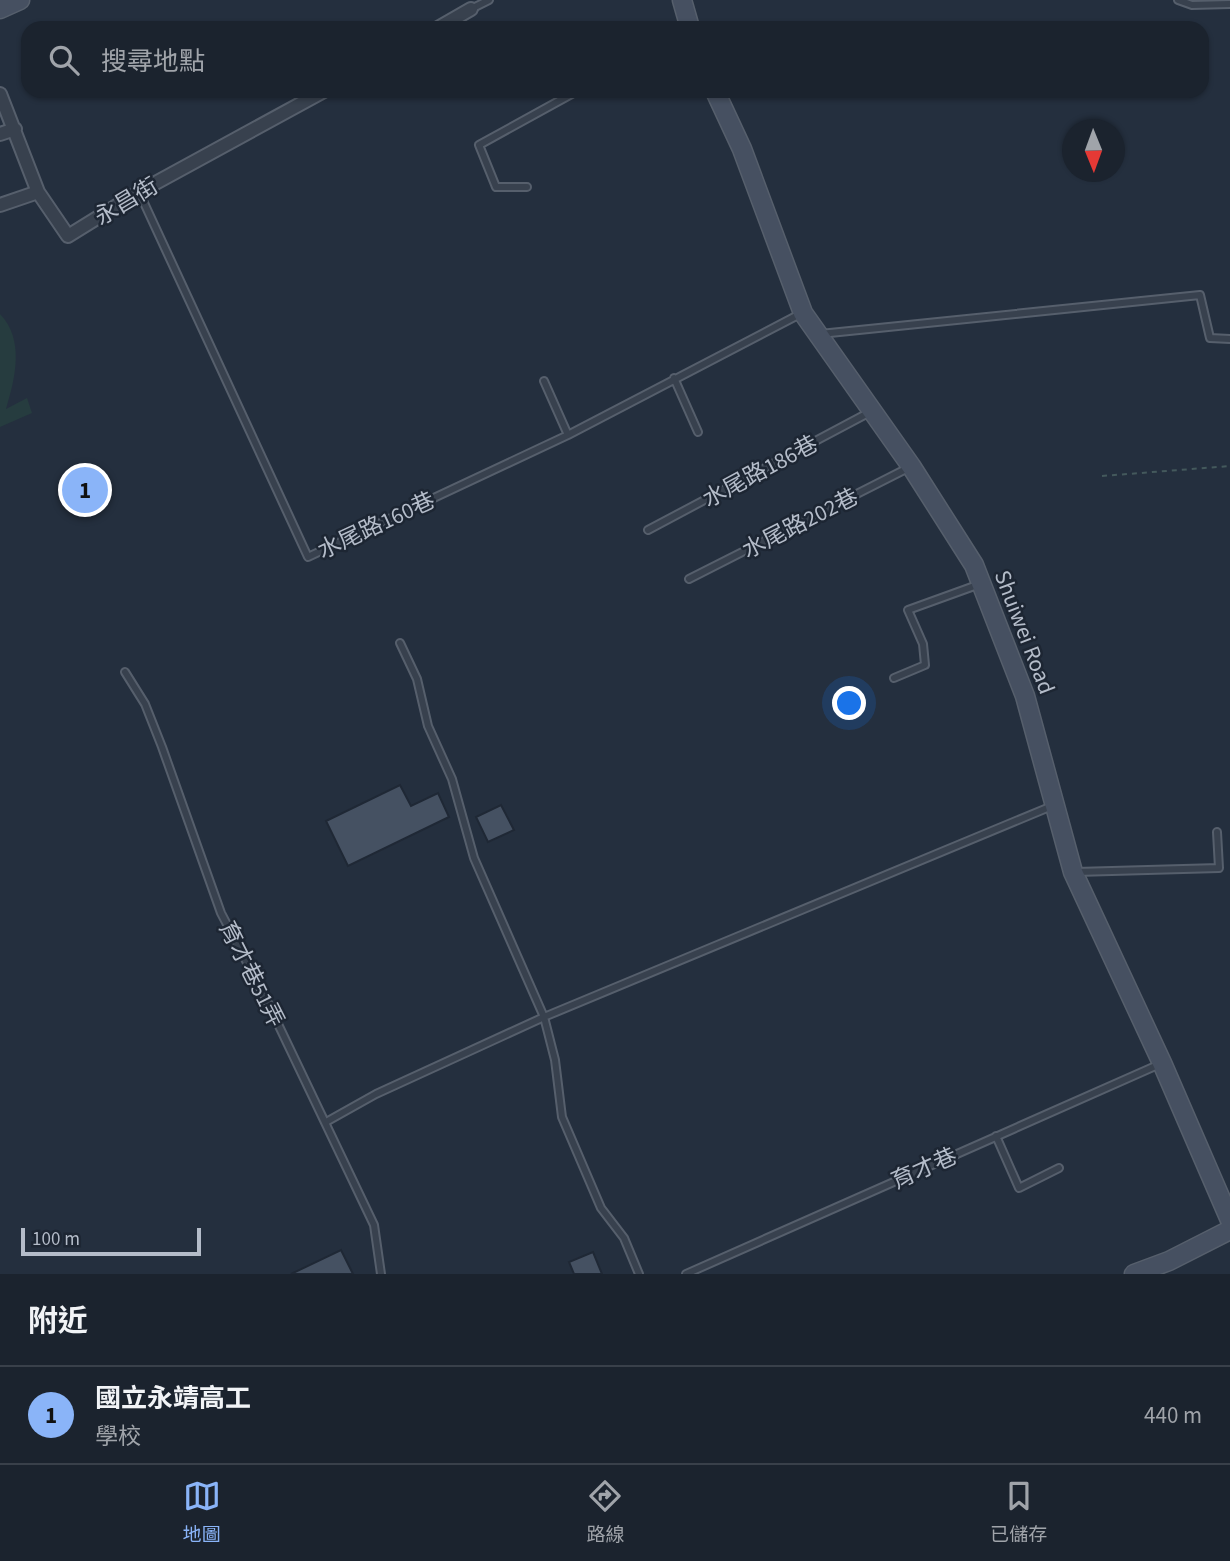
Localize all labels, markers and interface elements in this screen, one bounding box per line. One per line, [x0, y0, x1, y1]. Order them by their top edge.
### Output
search box [21, 21, 1209, 98]
icon: search [45, 41, 83, 79]
text: 搜尋地點 [101, 43, 205, 80]
north arrow [1062, 119, 1125, 182]
street label: 永昌街 [88, 170, 164, 233]
street label: 水尾路186巷 [697, 427, 824, 516]
pin: 1 [62, 464, 108, 516]
street label: 水尾路202巷 [736, 480, 864, 567]
street label: 水尾路160巷 [312, 484, 440, 567]
street label: Shuiwei Road [986, 565, 1063, 699]
your location [832, 686, 866, 720]
street label: 育才巷51弄 [211, 916, 292, 1033]
street label: 育才巷 [886, 1139, 962, 1198]
scale bar [21, 1225, 201, 1257]
text: 100 m [32, 1226, 80, 1253]
text: 附近 [28, 1300, 88, 1343]
text: 國立永靖高工 [95, 1380, 251, 1417]
text: 1 [45, 1399, 57, 1432]
text: 440 m [1144, 1399, 1202, 1432]
text: 學校 [95, 1420, 141, 1453]
tab: 地圖 [183, 1477, 221, 1549]
tab: 路線 [586, 1477, 624, 1549]
tab: 已儲存 [990, 1477, 1047, 1549]

